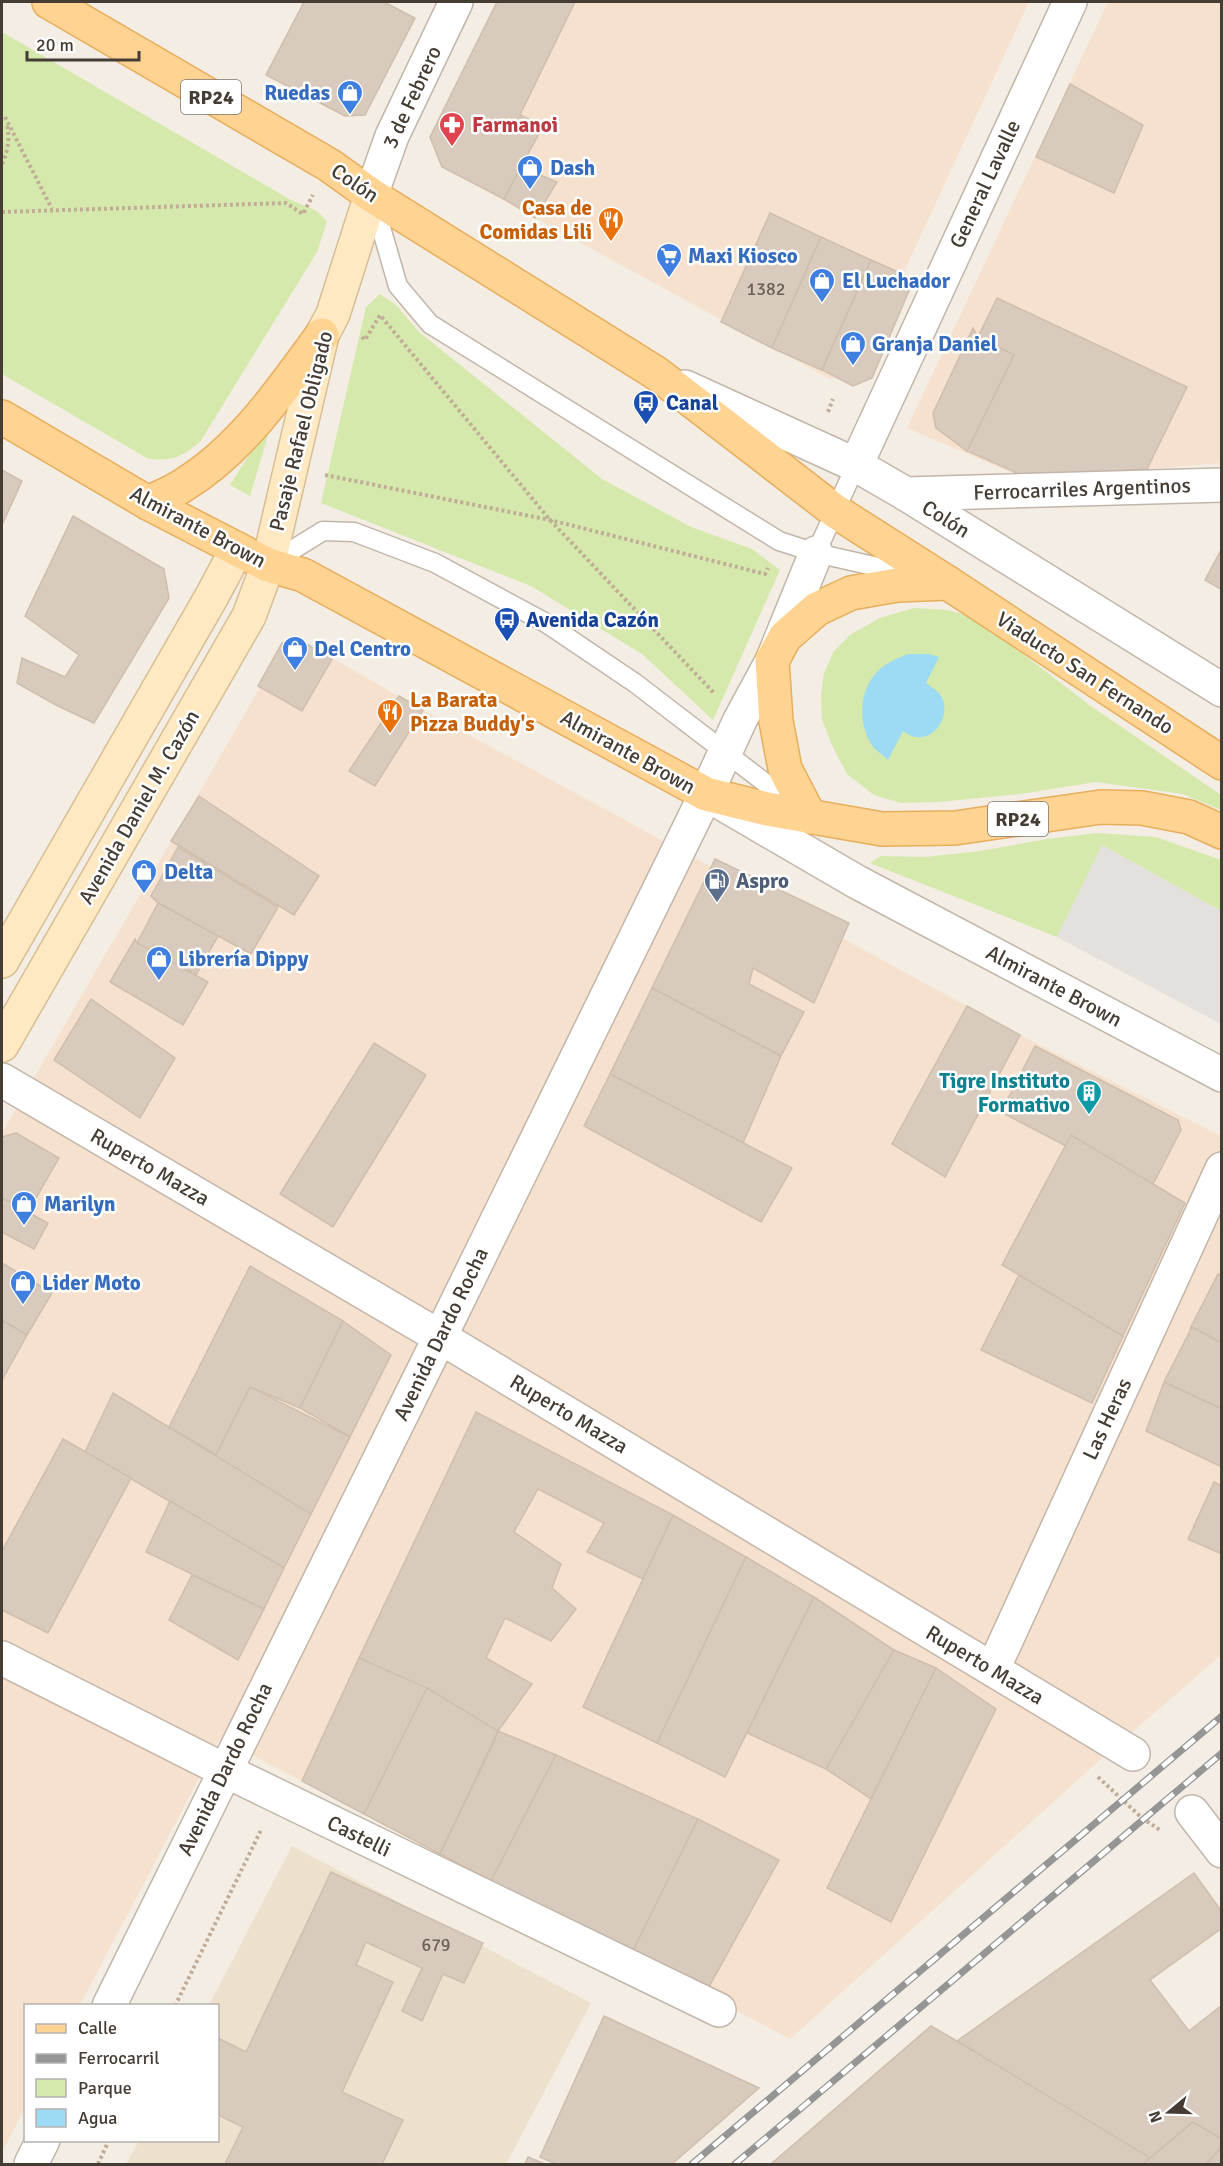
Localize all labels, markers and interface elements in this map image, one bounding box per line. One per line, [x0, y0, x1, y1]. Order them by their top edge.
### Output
scale bar [27, 24, 140, 62]
text: 20 m [36, 34, 74, 56]
street label: 3 de Febrero [377, 42, 447, 152]
shop icon: Ruedas [335, 78, 365, 116]
road number: RP24 [181, 80, 241, 114]
place label: Ruedas [264, 80, 330, 106]
pharmacy icon: Farmanoi [437, 110, 467, 148]
place label: Farmanoi [472, 112, 558, 138]
street label: General Lavalle [944, 116, 1026, 252]
shop icon: Dash [515, 153, 545, 191]
place label: Dash [550, 155, 595, 181]
street label: Colón [326, 158, 384, 208]
place label: Casa de Comidas Lili [480, 195, 592, 245]
restaurant icon: Casa de Comidas Lili [596, 205, 626, 243]
supermarket icon: Maxi Kiosco [654, 241, 684, 279]
place label: Maxi Kiosco [688, 243, 798, 269]
shop icon: El Luchador [807, 266, 837, 304]
place label: El Luchador [842, 268, 951, 294]
house number: 1382 [747, 278, 785, 300]
street label: Pasaje Rafael Obligado [264, 328, 338, 534]
shop icon: Granja Daniel [838, 329, 868, 367]
place label: Granja Daniel [872, 331, 998, 357]
bus stop icon: Canal [631, 388, 661, 426]
place label: Canal [666, 390, 719, 416]
street label: Ferrocarriles Argentinos [973, 472, 1191, 506]
street label: Almirante Brown [126, 480, 270, 574]
street label: Colón [917, 494, 975, 544]
bus stop icon: Avenida Cazón [492, 605, 522, 643]
street label: Viaducto San Fernando [992, 606, 1178, 740]
place label: Avenida Cazón [526, 607, 659, 633]
shop icon: Del Centro [280, 634, 310, 672]
place label: Del Centro [314, 636, 411, 662]
place label: La Barata Pizza Buddy's [410, 687, 535, 737]
restaurant icon: La Barata Pizza Buddy's [375, 697, 405, 735]
street label: Almirante Brown [556, 704, 700, 800]
street label: Avenida Daniel M. Cazón [73, 705, 205, 909]
road number: RP24 [988, 802, 1048, 836]
shop icon: Delta [129, 857, 159, 895]
place label: Delta [164, 859, 214, 885]
fuel station icon: Aspro [702, 866, 732, 904]
place label: Aspro [736, 868, 789, 894]
street label: Almirante Brown [982, 939, 1126, 1033]
shop icon: Librería Dippy [144, 944, 174, 982]
place label: Librería Dippy [178, 946, 309, 972]
place label: Tigre Instituto Formativo [939, 1068, 1070, 1118]
building icon: Tigre Instituto Formativo [1074, 1078, 1104, 1116]
street label: Ruperto Mazza [86, 1122, 214, 1212]
shop icon: Marilyn [9, 1189, 39, 1227]
place label: Marilyn [44, 1191, 116, 1217]
street label: Avenida Dardo Rocha [388, 1243, 494, 1425]
shop icon: Lider Moto [8, 1268, 38, 1306]
place label: Lider Moto [42, 1270, 141, 1296]
street label: Ruperto Mazza [505, 1369, 633, 1459]
street label: Las Heras [1077, 1374, 1137, 1464]
street label: Ruperto Mazza [921, 1620, 1049, 1710]
street label: Avenida Dardo Rocha [172, 1678, 278, 1860]
street label: Castelli [323, 1809, 395, 1863]
house number: 679 [421, 1934, 451, 1956]
legend [24, 2004, 219, 2142]
text: Calle [78, 2017, 117, 2039]
text: Ferrocarril [78, 2047, 159, 2069]
text: Parque [78, 2077, 132, 2099]
north arrow [1139, 2082, 1199, 2142]
text: Agua [78, 2107, 117, 2129]
text: N [1144, 2108, 1167, 2125]

